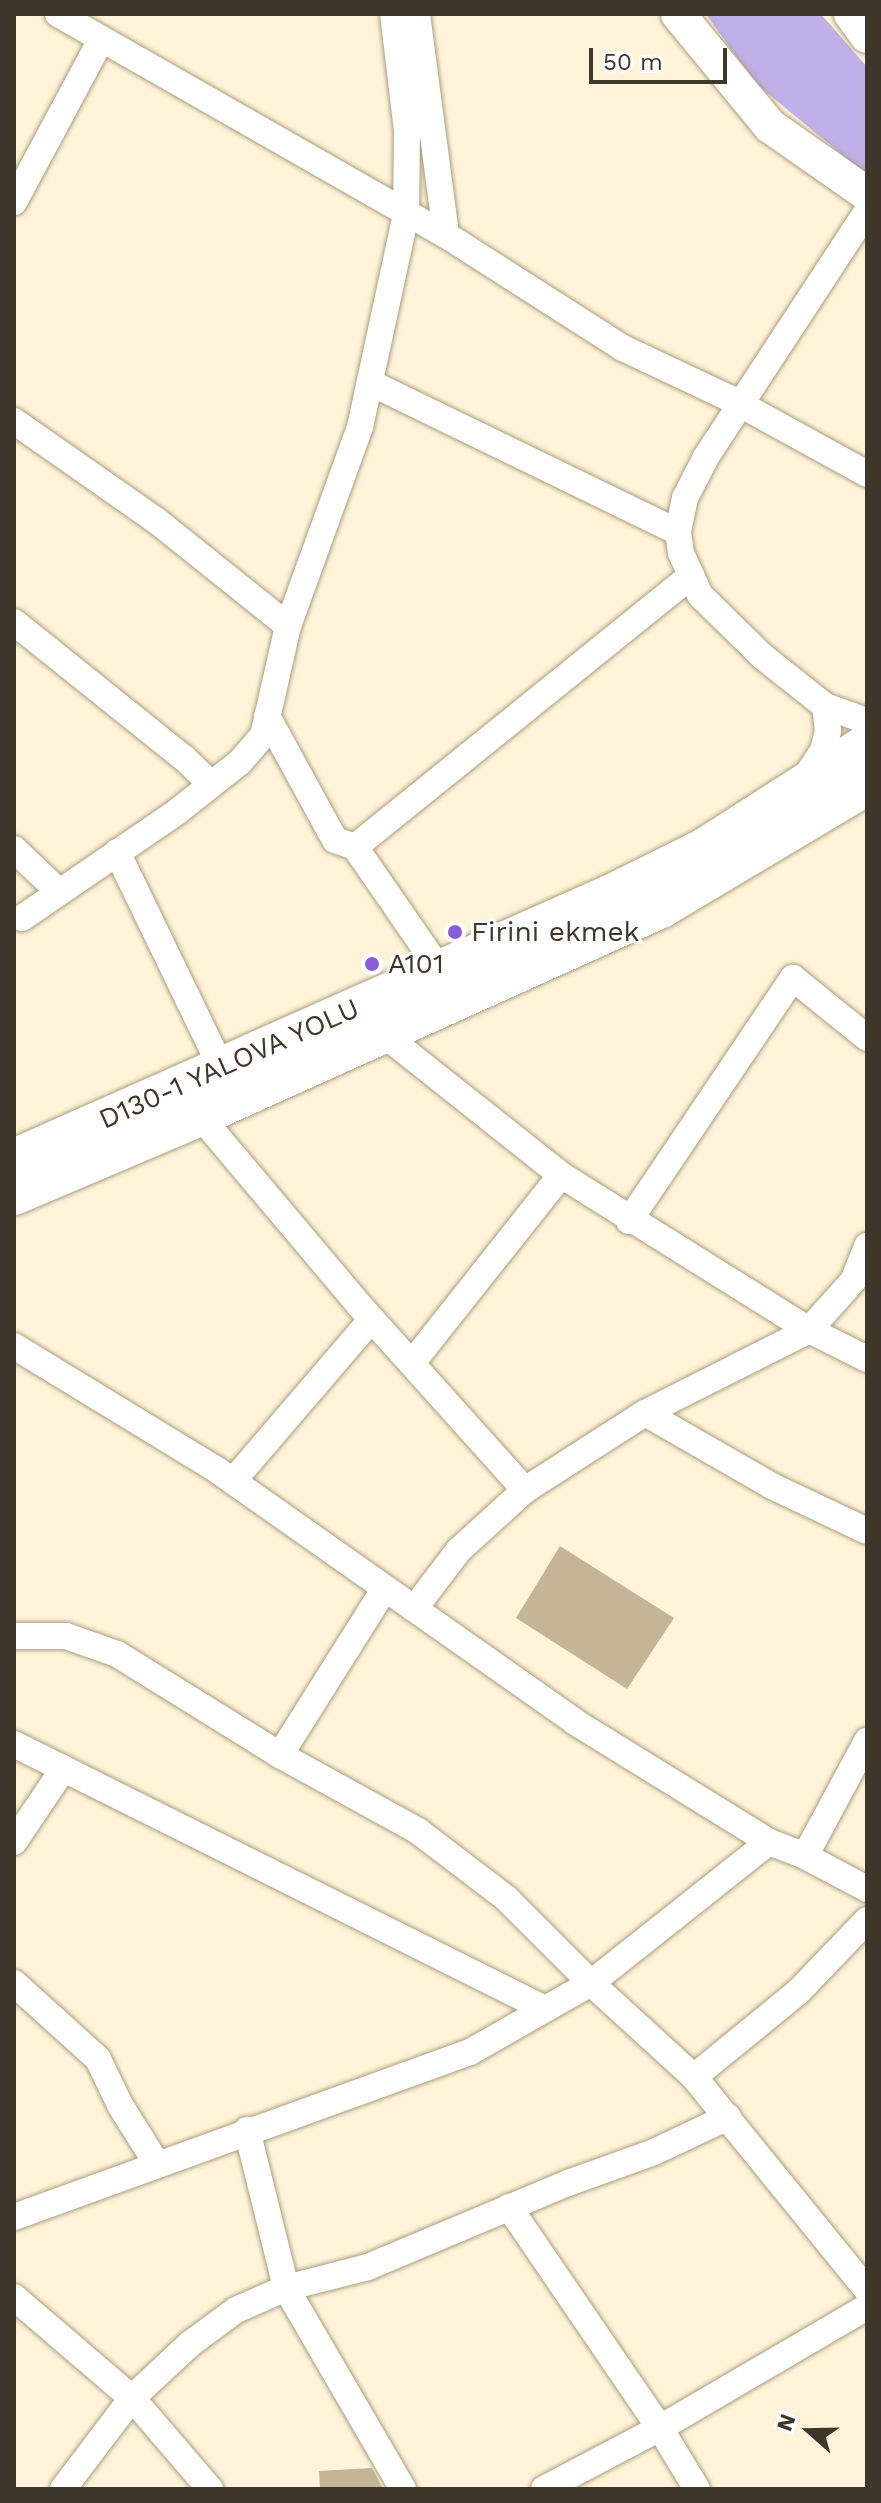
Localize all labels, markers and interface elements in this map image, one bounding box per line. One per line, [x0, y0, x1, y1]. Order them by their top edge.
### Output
scale bar [593, 32, 731, 82]
text: 50 m [603, 48, 663, 76]
place label: Firini ekmek [471, 915, 639, 949]
marker: Firini ekmek [446, 923, 464, 941]
place label: A101 [388, 947, 444, 981]
marker: A101 [363, 955, 381, 973]
street label: D130-1 YALOVA YOLU [92, 991, 366, 1137]
north arrow [769, 2391, 849, 2471]
text: N [771, 2411, 801, 2435]

